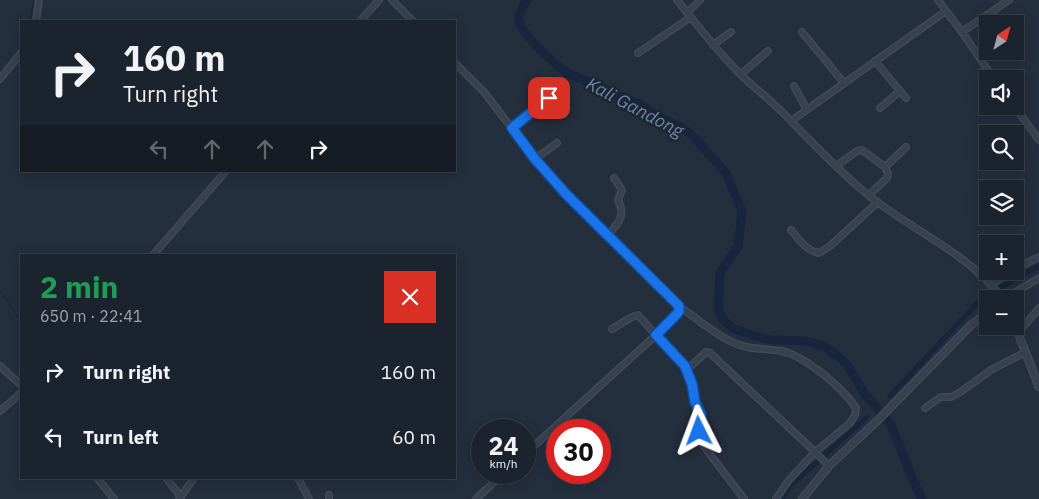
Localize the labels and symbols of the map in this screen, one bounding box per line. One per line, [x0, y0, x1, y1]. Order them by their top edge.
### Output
north arrow [979, 15, 1024, 60]
water label: Kali Gandong [582, 72, 688, 143]
pin [528, 77, 570, 119]
position arrow [672, 404, 724, 456]
speed limit sign: 30 [546, 419, 611, 484]

